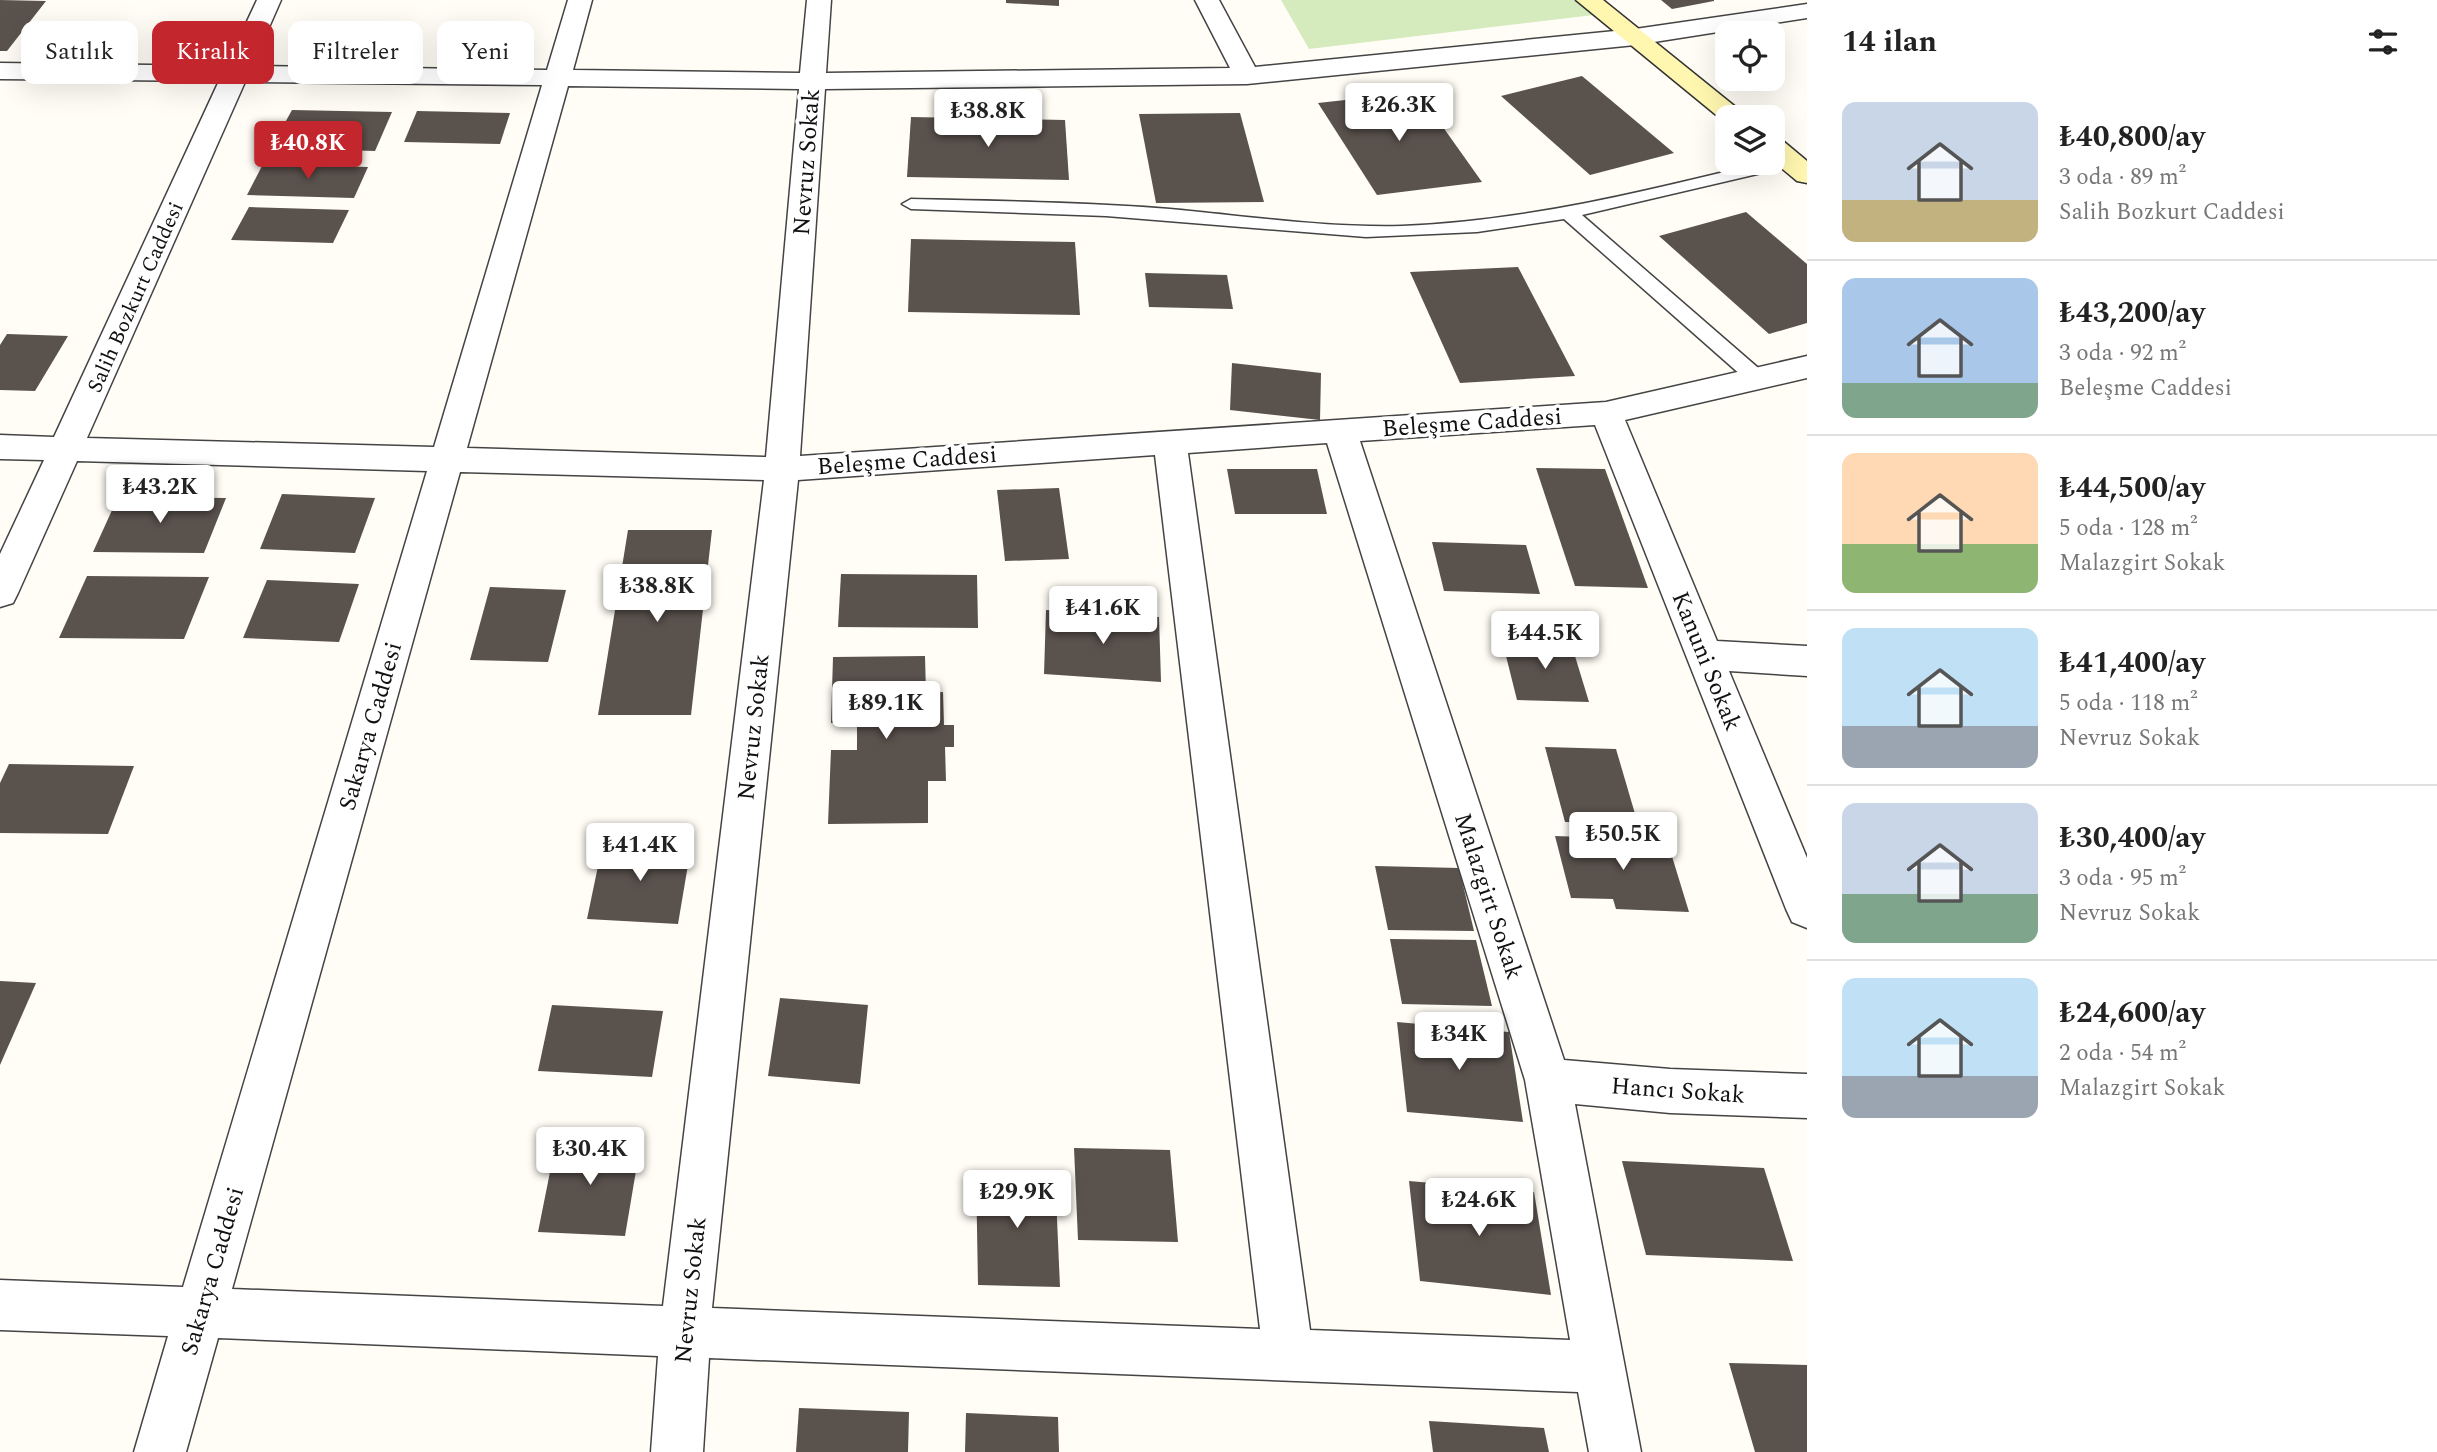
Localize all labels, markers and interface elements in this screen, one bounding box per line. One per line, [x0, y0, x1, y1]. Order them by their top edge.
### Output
text: 14 ilan [1842, 19, 1937, 65]
chip: Satılık [21, 21, 138, 84]
chip: Kiralık [152, 21, 274, 84]
chip: Filtreler [288, 21, 423, 84]
chip: Yeni [437, 21, 534, 84]
map controls [1715, 21, 1785, 175]
button: locate [1715, 21, 1785, 91]
icon: filters [2364, 23, 2402, 61]
pin: ₺26.3K [1342, 83, 1456, 143]
street label: Nevruz Sokak [784, 87, 830, 237]
text: ₺26.3K [1361, 88, 1437, 123]
pin: ₺38.8K [931, 90, 1045, 149]
text: ₺38.8K [950, 94, 1026, 129]
button: layers [1715, 105, 1785, 175]
text: ₺40,800/ay [2059, 114, 2205, 160]
pin: ₺40.8K [251, 122, 365, 181]
text: ₺40.8K [270, 126, 346, 161]
icon: home [1898, 130, 1982, 214]
text: 3 oda · 89 m² [2059, 160, 2186, 195]
text: Salih Bozkurt Caddesi [2059, 195, 2285, 230]
street label: Salih Bozkurt Caddesi [79, 197, 192, 398]
text: ₺43,200/ay [2059, 290, 2205, 336]
icon: home [1898, 306, 1982, 390]
text: 3 oda · 92 m² [2059, 336, 2186, 371]
text: Beleşme Caddesi [2059, 371, 2232, 406]
street label: Beleşme Caddesi [1381, 399, 1563, 447]
street label: Beleşme Caddesi [816, 437, 998, 485]
text: ₺44,500/ay [2059, 465, 2205, 511]
pin: ₺43.2K [103, 466, 217, 525]
text: ₺43.2K [122, 470, 198, 505]
icon: home [1898, 481, 1982, 565]
text: 5 oda · 128 m² [2059, 511, 2197, 546]
text: Malazgirt Sokak [2059, 546, 2225, 581]
pin: ₺38.8K [600, 564, 714, 624]
text: ₺38.8K [619, 569, 695, 604]
pin: ₺41.6K [1046, 586, 1160, 646]
street label: Kanuni Sokak [1662, 586, 1750, 737]
text: ₺41.6K [1065, 591, 1141, 626]
pin: ₺44.5K [1488, 612, 1602, 671]
text: ₺44.5K [1507, 616, 1583, 651]
street label: Sakarya Caddesi [330, 638, 412, 815]
text: ₺41,400/ay [2059, 640, 2205, 686]
street label: Nevruz Sokak [728, 652, 780, 802]
icon: home [1898, 656, 1982, 740]
pin: ₺89.1K [829, 682, 943, 741]
text: ₺89.1K [848, 686, 924, 721]
text: 5 oda · 118 m² [2059, 686, 2197, 721]
text: Nevruz Sokak [2059, 721, 2200, 756]
street label: Malazgirt Sokak [1444, 808, 1532, 984]
pin: ₺50.5K [1566, 812, 1680, 872]
text: ₺30,400/ay [2059, 815, 2205, 861]
text: ₺50.5K [1585, 817, 1661, 852]
pin: ₺41.4K [583, 824, 697, 883]
text: ₺41.4K [602, 828, 678, 863]
icon: home [1898, 831, 1982, 915]
text: 3 oda · 95 m² [2059, 861, 2186, 896]
text: Nevruz Sokak [2059, 896, 2200, 931]
text: ₺24,600/ay [2059, 990, 2205, 1036]
icon: home [1898, 1006, 1982, 1090]
pin: ₺34K [1418, 1012, 1500, 1072]
text: ₺34K [1431, 1017, 1487, 1052]
text: 2 oda · 54 m² [2059, 1036, 2186, 1071]
street label: Hancı Sokak [1610, 1068, 1746, 1114]
text: Malazgirt Sokak [2059, 1071, 2225, 1106]
pin: ₺30.4K [533, 1128, 647, 1187]
text: ₺30.4K [552, 1132, 628, 1167]
pin: ₺29.9K [960, 1170, 1074, 1230]
text: ₺29.9K [979, 1175, 1055, 1210]
pin: ₺24.6K [1422, 1178, 1536, 1238]
street label: Sakarya Caddesi [172, 1183, 254, 1360]
text: ₺24.6K [1441, 1183, 1517, 1218]
street label: Nevruz Sokak [665, 1215, 717, 1365]

